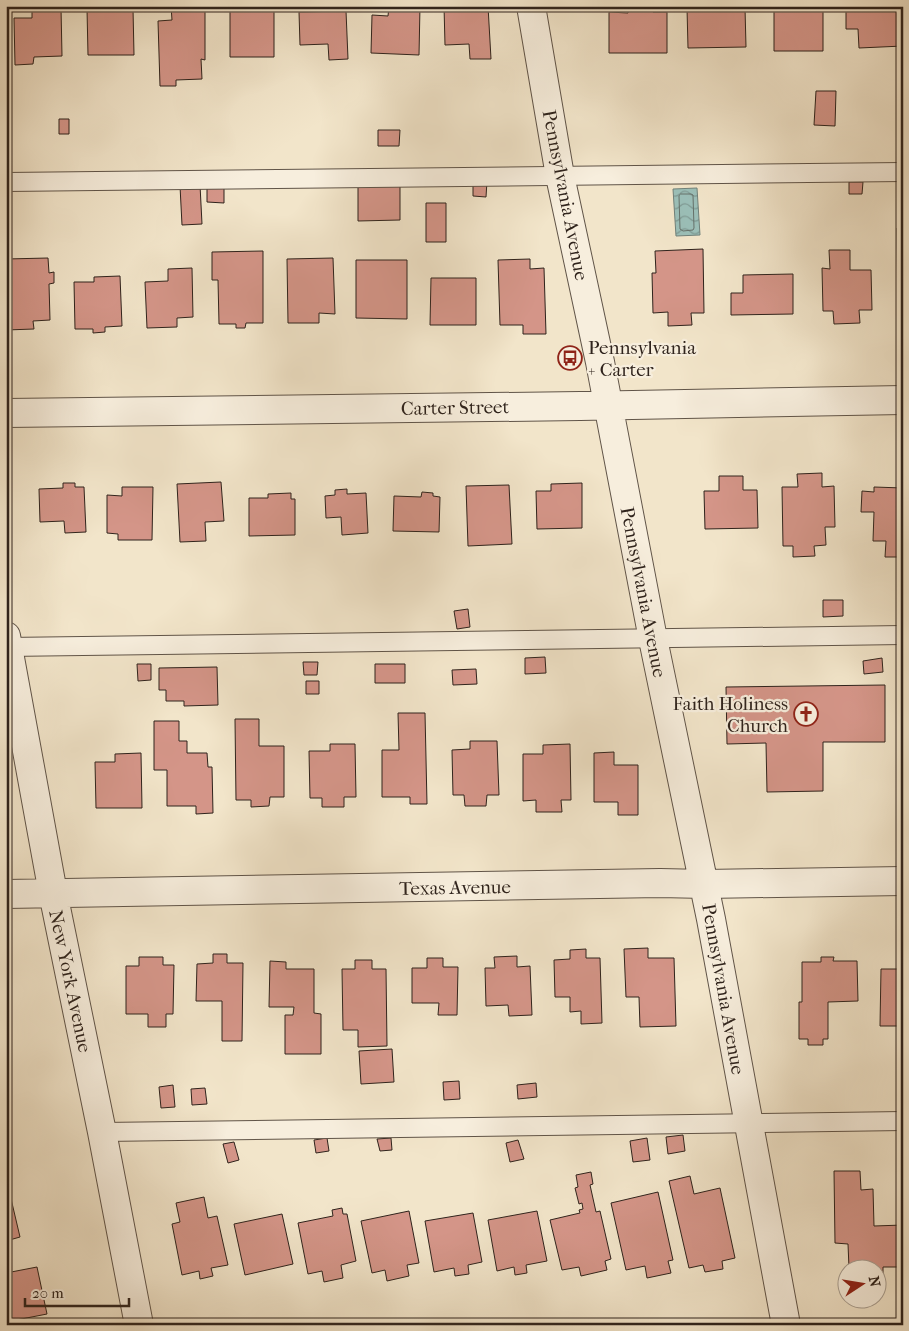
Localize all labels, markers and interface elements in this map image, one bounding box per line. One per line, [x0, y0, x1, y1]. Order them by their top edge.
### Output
street label: Pennsylvania Avenue [538, 108, 592, 282]
place label: Pennsylvania + Carter [588, 337, 696, 381]
bus stop icon: Pennsylvania + Carter [557, 345, 583, 371]
street label: Carter Street [401, 396, 510, 420]
street label: Pennsylvania Avenue [616, 505, 670, 679]
place label: Faith Holiness Church [673, 693, 788, 737]
church icon: Faith Holiness Church [793, 701, 819, 727]
street label: Texas Avenue [399, 876, 511, 900]
street label: Pennsylvania Avenue [697, 902, 749, 1076]
street label: New York Avenue [44, 908, 96, 1055]
north arrow [836, 1258, 886, 1308]
text: N [865, 1274, 884, 1289]
scale bar [25, 1276, 129, 1308]
text: 20 m [32, 1284, 64, 1302]

